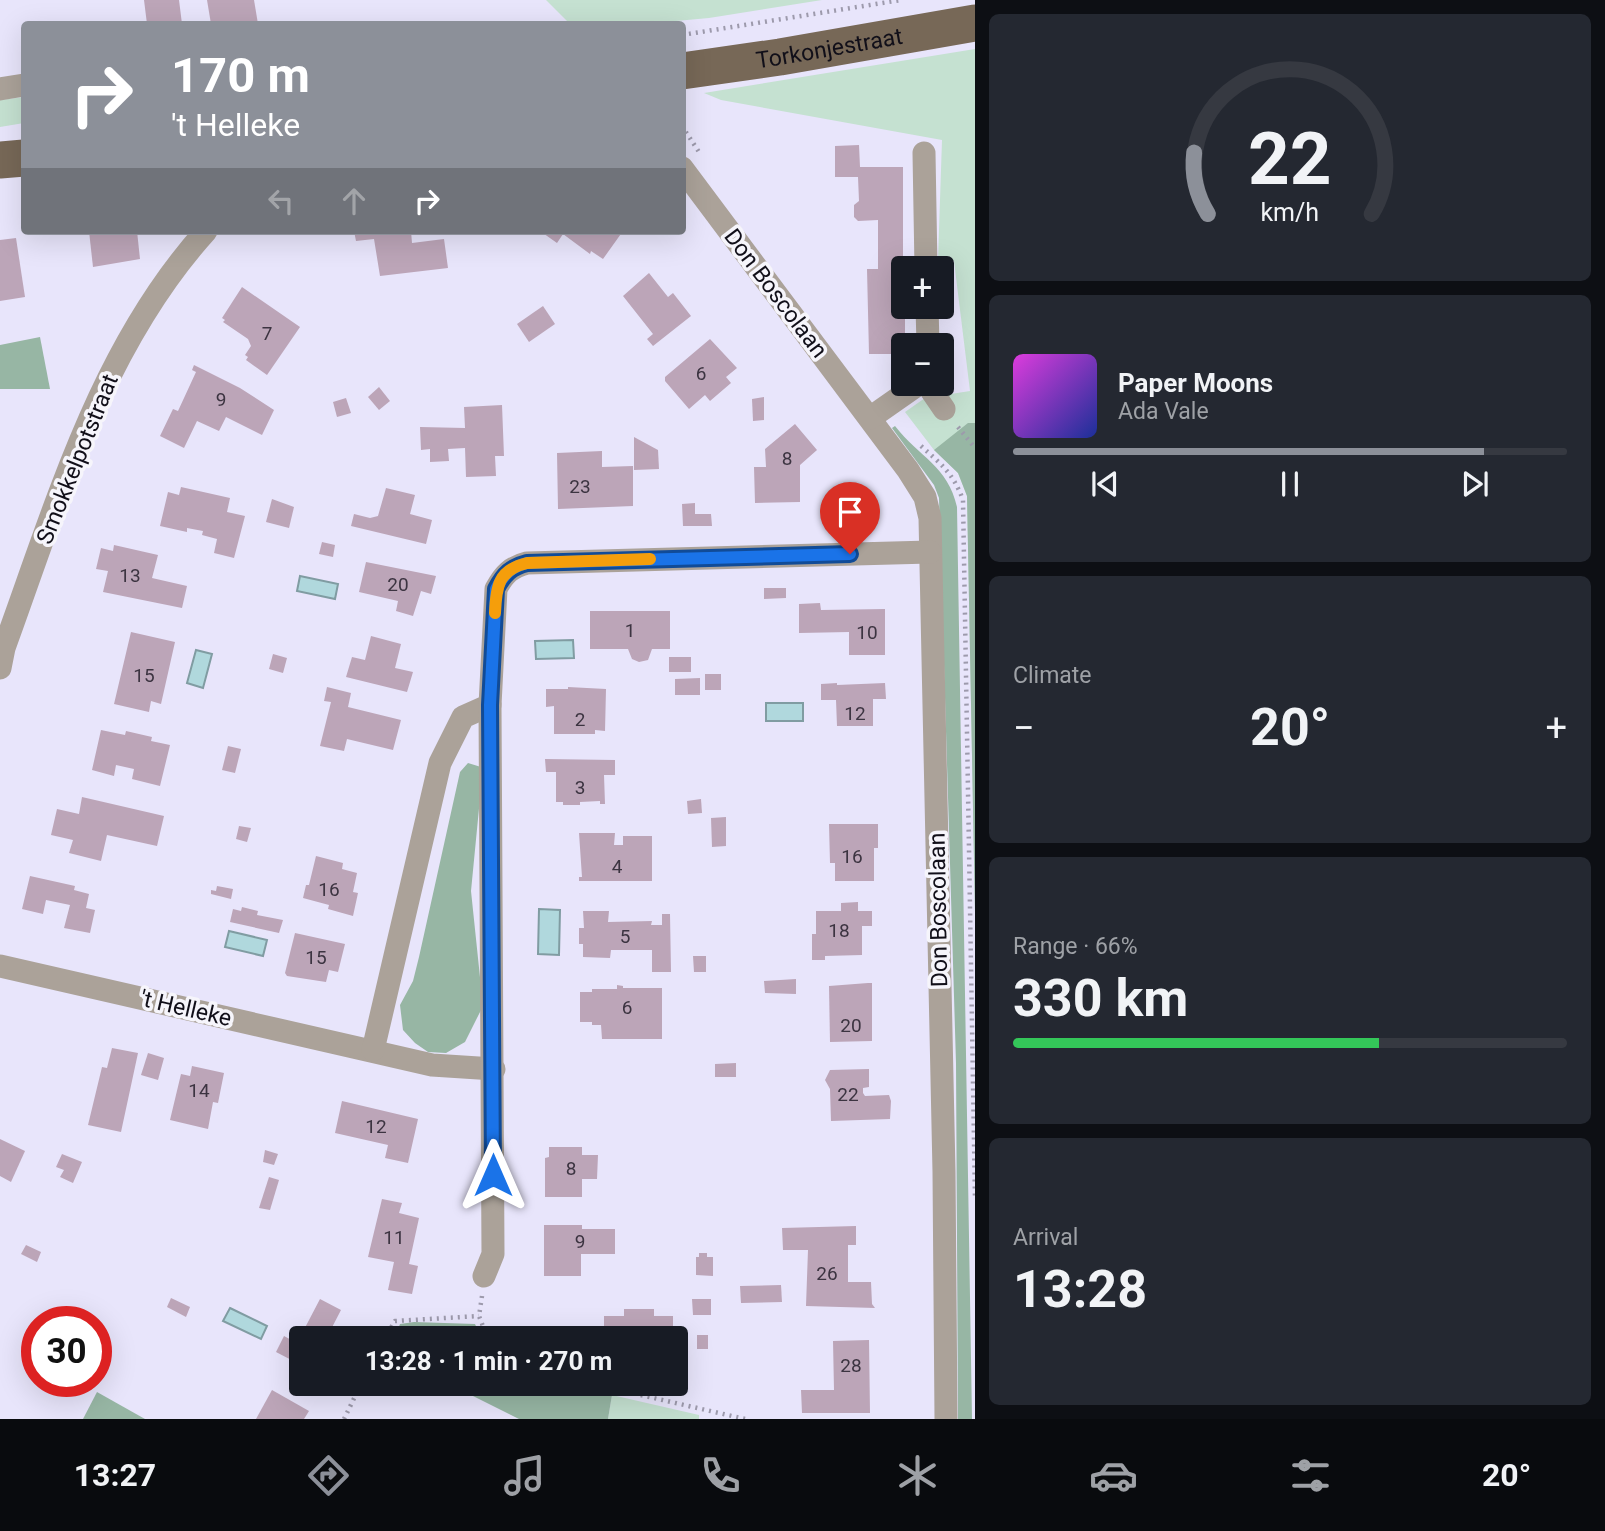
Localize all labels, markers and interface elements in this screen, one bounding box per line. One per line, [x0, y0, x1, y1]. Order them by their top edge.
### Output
street label: Torkonjestraat [754, 23, 905, 74]
text: 170 m [171, 47, 310, 104]
icon: right [56, 49, 147, 140]
text: 't Helleke [171, 106, 300, 144]
text: 22 [1248, 116, 1332, 202]
icon: left [262, 182, 300, 220]
icon: ahead [335, 182, 373, 220]
icon: right [408, 182, 446, 220]
text: km/h [1261, 197, 1319, 226]
street label: Don Boscolaan [718, 224, 833, 363]
map controls [891, 256, 954, 396]
button: + [891, 256, 954, 319]
house number: 7 [262, 322, 272, 345]
button: − [891, 333, 954, 396]
house number: 6 [696, 362, 706, 385]
text: Paper Moons [1118, 368, 1273, 398]
street label: Smokkelpotstraat [31, 370, 124, 548]
house number: 9 [216, 388, 226, 411]
text: Ada Vale [1118, 398, 1209, 425]
house number: 8 [782, 447, 792, 470]
icon: previous [1086, 465, 1124, 503]
icon: pause [1271, 465, 1309, 503]
icon: next [1456, 465, 1494, 503]
house number: 23 [569, 475, 591, 498]
pin [820, 482, 880, 554]
icon: arrive [831, 493, 869, 531]
house number: 13 [119, 564, 141, 587]
house number: 20 [387, 573, 409, 596]
house number: 1 [625, 619, 635, 642]
house number: 10 [856, 621, 878, 644]
text: Climate [1013, 662, 1092, 689]
house number: 15 [133, 664, 155, 687]
text: 20° [1250, 697, 1330, 758]
house number: 12 [844, 702, 866, 725]
text: − [1013, 706, 1035, 750]
text: + [1545, 706, 1567, 750]
house number: 2 [575, 708, 585, 731]
house number: 3 [575, 776, 585, 799]
street label: Don Boscolaan [924, 833, 953, 987]
house number: 16 [841, 845, 863, 868]
house number: 4 [612, 855, 623, 878]
house number: 16 [318, 878, 340, 901]
house number: 18 [828, 919, 850, 942]
house number: 5 [620, 925, 630, 948]
text: Range · 66% [1013, 933, 1138, 960]
house number: 15 [305, 946, 327, 969]
text: 330 km [1013, 968, 1188, 1029]
street label: 't Helleke [138, 985, 234, 1032]
house number: 6 [622, 996, 632, 1019]
house number: 20 [840, 1014, 862, 1037]
house number: 14 [188, 1079, 210, 1102]
house number: 22 [837, 1083, 859, 1106]
house number: 12 [365, 1115, 387, 1138]
position arrow [456, 1138, 530, 1212]
house number: 8 [566, 1157, 576, 1180]
text: Arrival [1013, 1224, 1078, 1251]
house number: 11 [383, 1226, 405, 1249]
house number: 9 [575, 1230, 585, 1253]
text: 13:28 [1013, 1259, 1147, 1320]
house number: 26 [816, 1262, 838, 1285]
speed limit sign: 30 [21, 1306, 112, 1397]
text: 13:28 · 1 min · 270 m [365, 1346, 612, 1376]
house number: 28 [840, 1354, 862, 1377]
icon: directions [304, 1451, 353, 1500]
icon: music [500, 1451, 549, 1500]
icon: phone [696, 1451, 745, 1500]
icon: climate [893, 1451, 942, 1500]
icon: car [1089, 1451, 1138, 1500]
icon: filters [1286, 1451, 1335, 1500]
text: 13:27 [74, 1456, 156, 1494]
text: 20° [1482, 1456, 1531, 1494]

